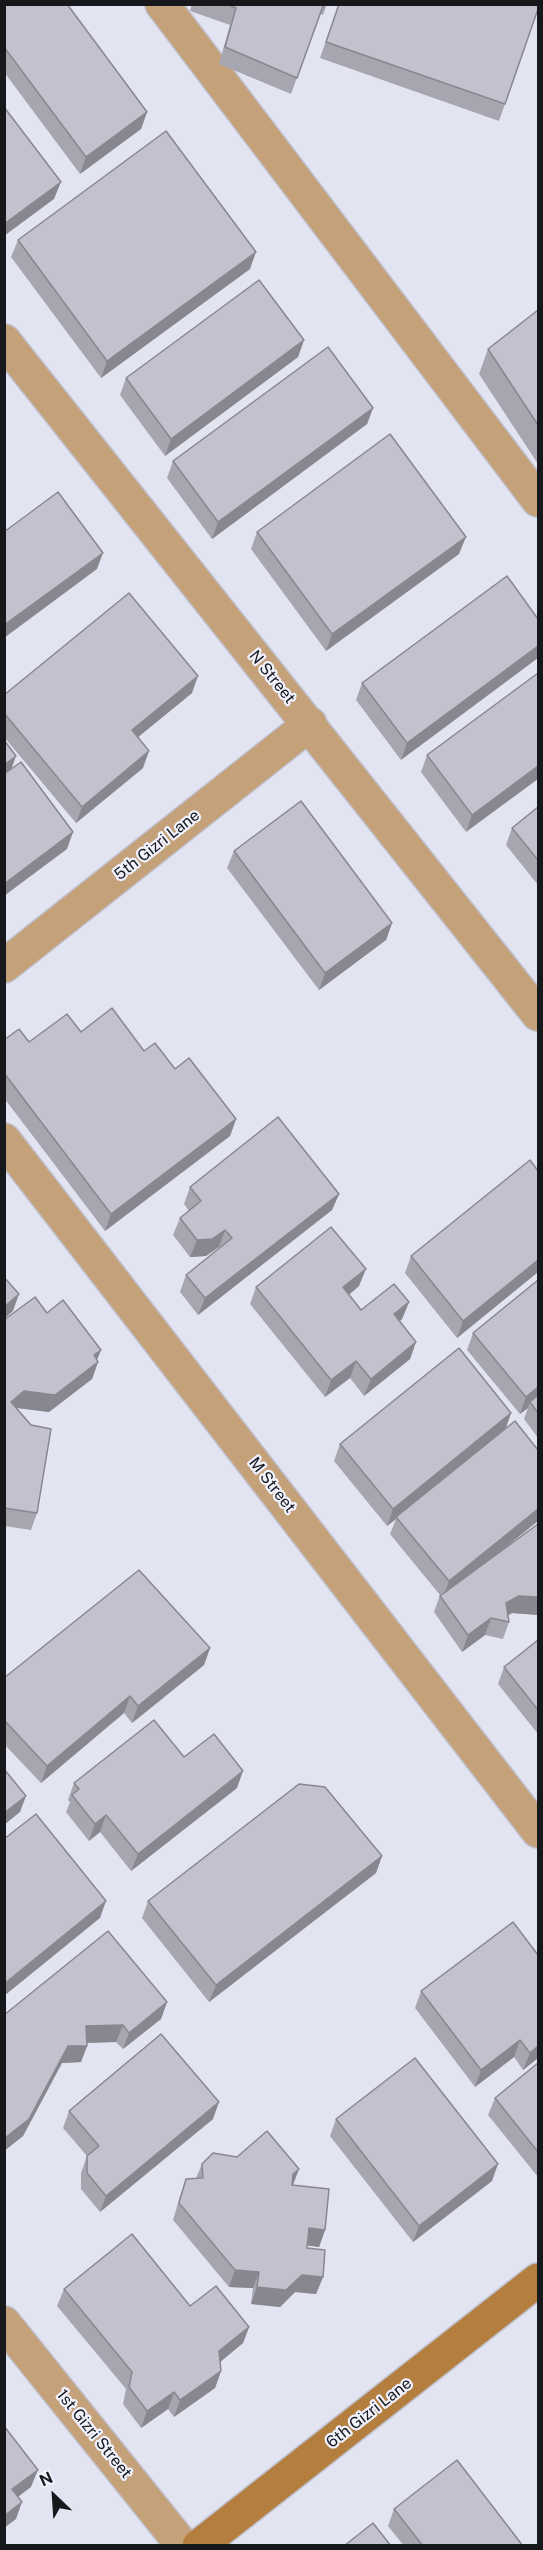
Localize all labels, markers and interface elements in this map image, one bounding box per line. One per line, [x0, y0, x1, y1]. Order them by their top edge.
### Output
street label: N Street [245, 647, 299, 707]
street label: 5th Gizri Lane [110, 806, 204, 884]
street label: M Street [244, 1454, 300, 1516]
street label: 6th Gizri Lane [323, 2374, 415, 2452]
street label: 1st Gizri Street [52, 2386, 136, 2482]
north arrow [24, 2466, 84, 2526]
text: N [36, 2468, 56, 2490]

